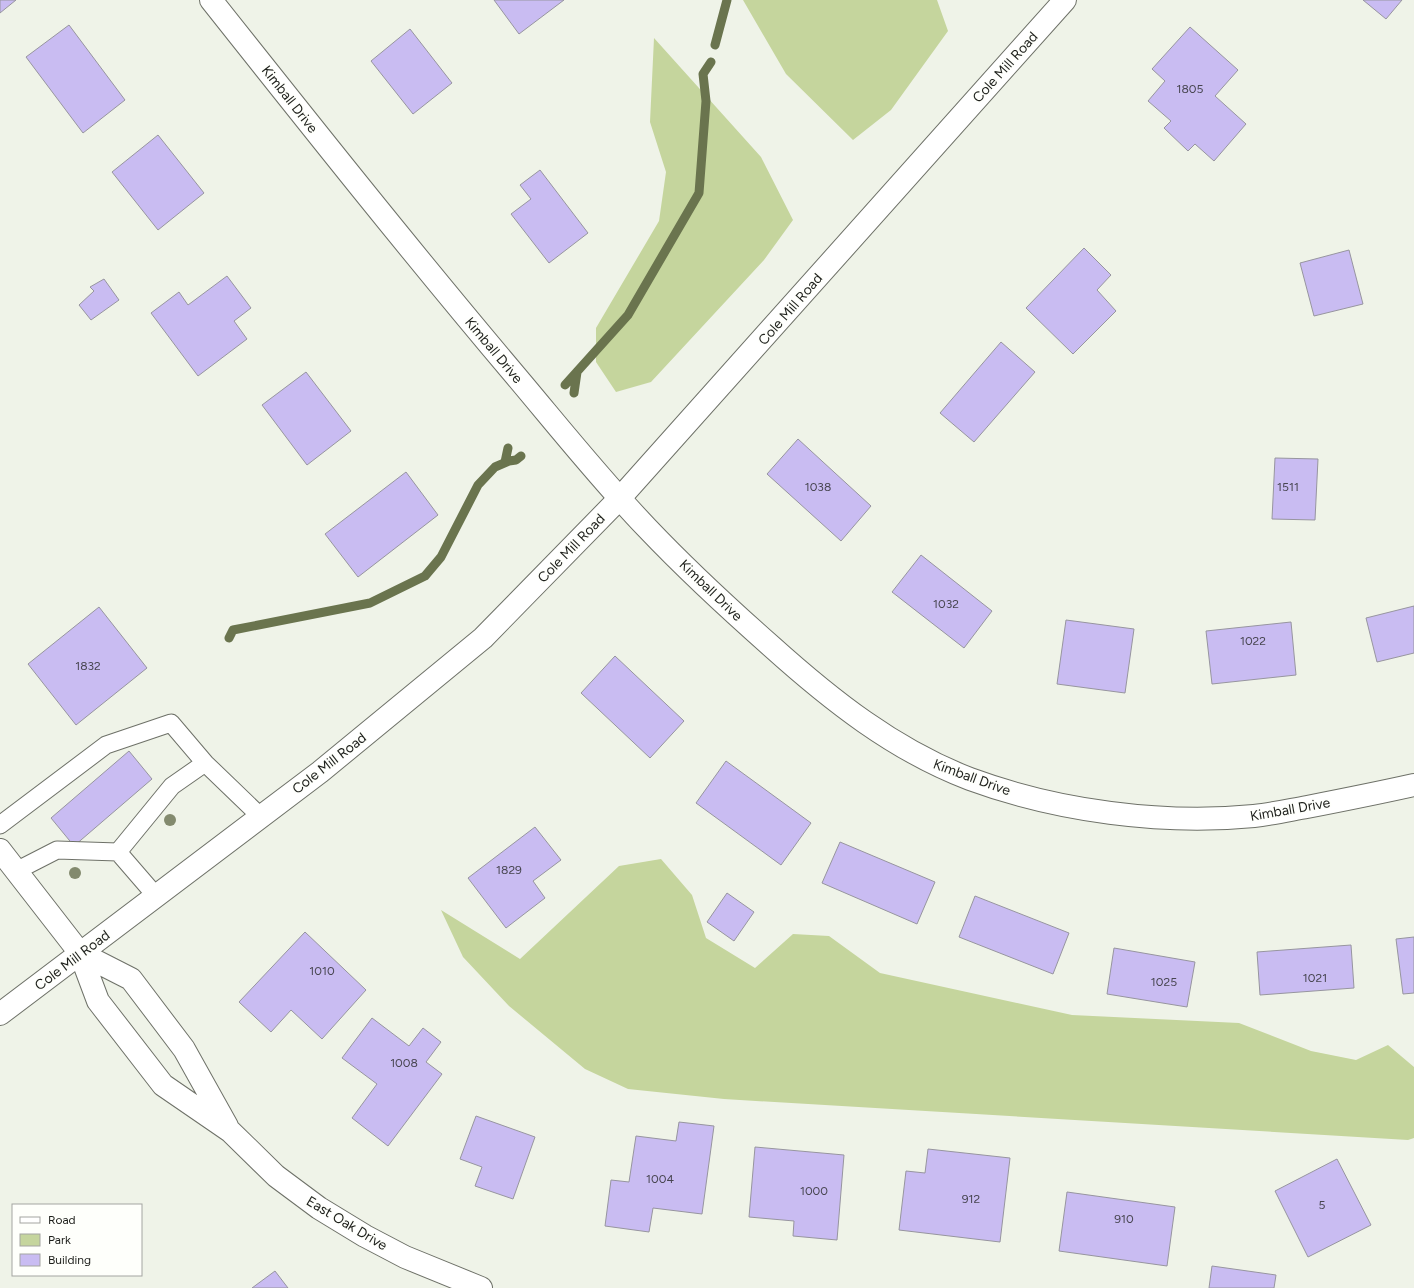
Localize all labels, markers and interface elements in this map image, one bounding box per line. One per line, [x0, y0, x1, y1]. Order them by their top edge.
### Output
street label: Cole Mill Road [969, 28, 1042, 106]
street label: Kimball Drive [258, 62, 321, 137]
house number: 1805 [1177, 82, 1204, 96]
street label: Cole Mill Road [755, 270, 826, 349]
street label: Kimball Drive [461, 314, 526, 387]
house number: 1038 [805, 480, 831, 494]
house number: 1511 [1277, 480, 1299, 494]
street label: Cole Mill Road [534, 510, 609, 586]
street label: Kimball Drive [676, 556, 746, 625]
house number: 1032 [933, 597, 959, 611]
house number: 1022 [1240, 634, 1266, 648]
house number: 1832 [75, 659, 101, 673]
street label: Cole Mill Road [289, 729, 370, 798]
street label: Kimball Drive [931, 756, 1013, 799]
street label: Kimball Drive [1249, 794, 1332, 825]
house number: 1829 [496, 863, 522, 877]
street label: Cole Mill Road [32, 927, 113, 994]
house number: 1010 [309, 964, 335, 978]
house number: 1021 [1303, 971, 1327, 985]
house number: 1025 [1151, 975, 1177, 989]
house number: 1008 [390, 1056, 418, 1070]
house number: 1004 [646, 1172, 674, 1186]
house number: 1000 [800, 1184, 828, 1198]
house number: 912 [962, 1192, 980, 1206]
street label: East Oak Drive [303, 1193, 391, 1254]
house number: 5 [1319, 1198, 1326, 1212]
legend [12, 1204, 142, 1276]
house number: 910 [1114, 1212, 1134, 1226]
text: Road [48, 1213, 76, 1227]
text: Park [48, 1233, 71, 1247]
text: Building [48, 1253, 91, 1267]

